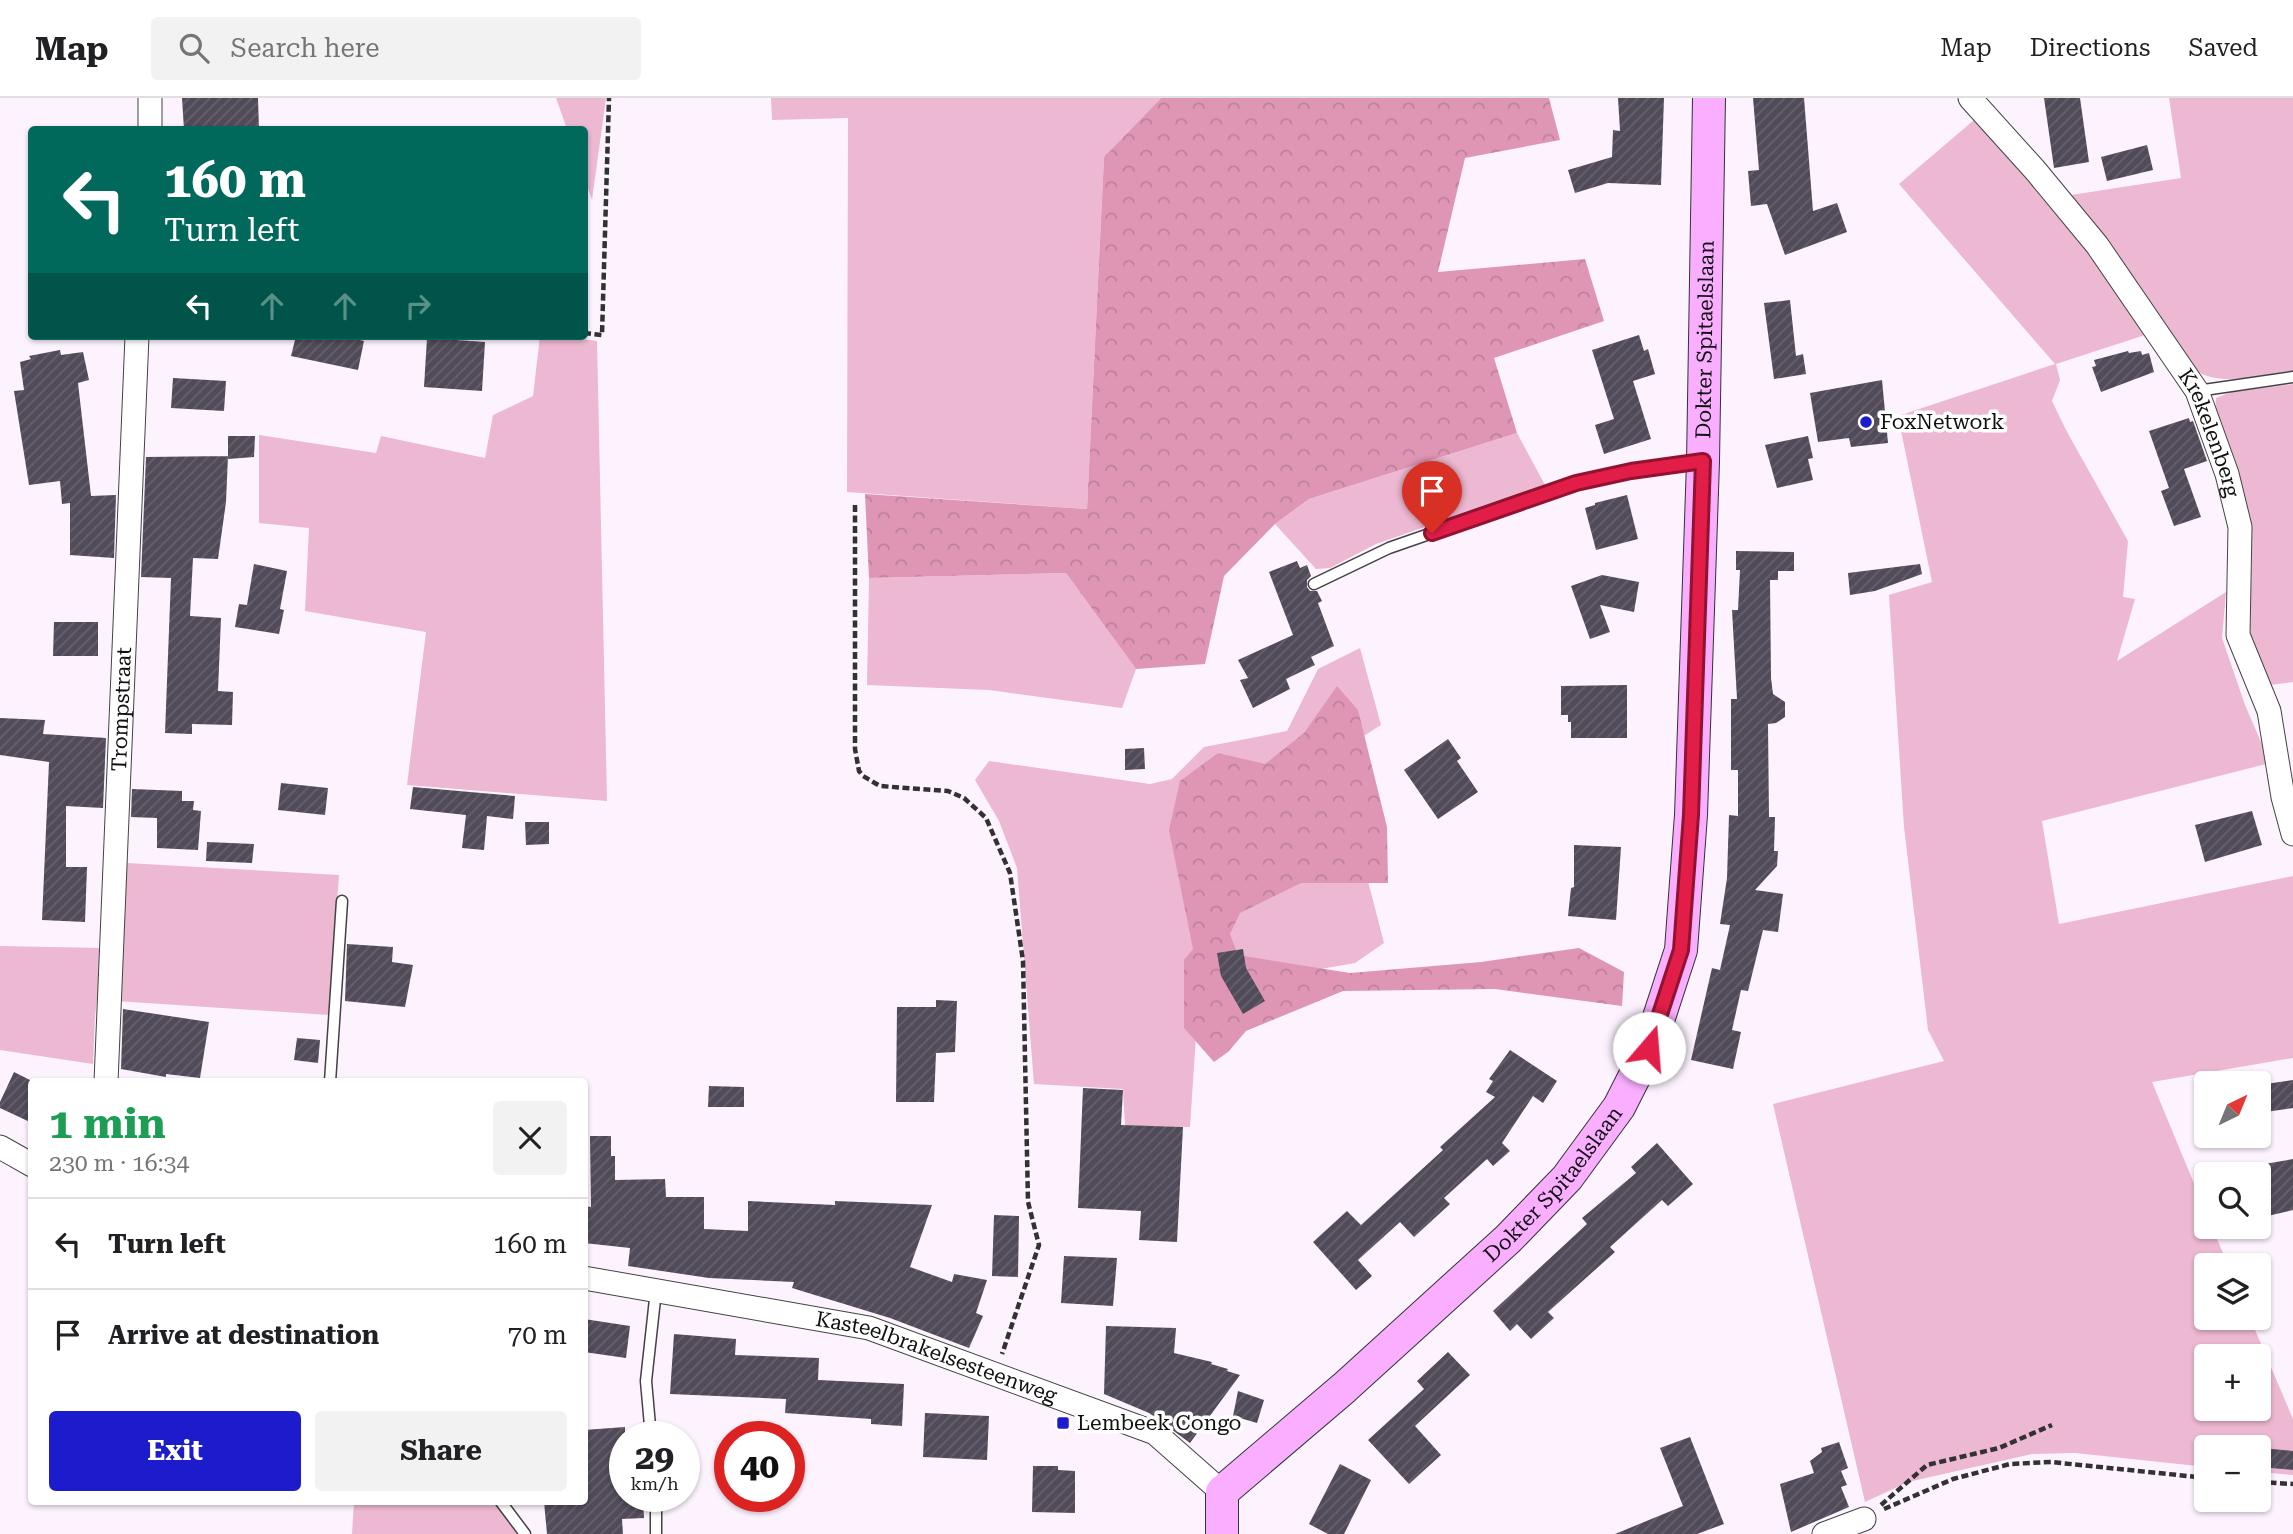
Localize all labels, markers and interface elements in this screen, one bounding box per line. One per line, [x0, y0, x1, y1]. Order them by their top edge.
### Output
search box [151, 17, 641, 80]
text: Map [35, 29, 109, 68]
icon: search [175, 29, 213, 67]
text: Search here [231, 33, 380, 63]
text: Map [1940, 34, 1992, 62]
text: Directions [2030, 34, 2150, 62]
text: Saved [2188, 34, 2258, 62]
text: 160 m [164, 152, 306, 209]
icon: left [49, 154, 140, 245]
text: Turn left [164, 211, 299, 249]
street label: Dokter Spitaelslaan [1691, 240, 1719, 439]
icon: left [180, 287, 218, 325]
icon: ahead [253, 287, 291, 325]
icon: ahead [326, 287, 364, 325]
icon: right [399, 287, 437, 325]
street label: Krekelenberg [2173, 364, 2244, 500]
place label: FoxNetwork [1880, 410, 2004, 434]
marker: FoxNetwork [1858, 414, 1874, 430]
pin [1402, 461, 1462, 533]
icon: arrive [1413, 472, 1451, 510]
street label: Trompstraat [107, 646, 136, 772]
position arrow [1612, 1011, 1686, 1085]
north arrow [2194, 1071, 2272, 1148]
map controls [2194, 1071, 2271, 1512]
text: 1 min [49, 1099, 166, 1148]
button: close [493, 1101, 567, 1175]
street label: Dokter Spitaelslaan [1479, 1102, 1627, 1267]
text: 230 m · 16:34 [49, 1150, 189, 1177]
button: search [2194, 1162, 2271, 1239]
icon: left [49, 1225, 87, 1263]
text: Turn left [108, 1229, 226, 1259]
text: 160 m [493, 1229, 567, 1259]
button: layers [2194, 1253, 2271, 1330]
street label: Kasteelbrakelsesteenweg [814, 1307, 1060, 1408]
icon: arrive [49, 1316, 87, 1354]
text: Arrive at destination [108, 1320, 379, 1350]
text: 70 m [508, 1320, 567, 1350]
button: + [2194, 1344, 2271, 1421]
button: Exit [49, 1411, 301, 1491]
button: Share [315, 1411, 567, 1491]
place label: Lembeek Congo [1077, 1411, 1242, 1435]
marker: Lembeek Congo [1055, 1415, 1071, 1431]
speed limit sign: 40 [714, 1421, 805, 1512]
button: − [2194, 1435, 2271, 1512]
text: 29 [635, 1437, 674, 1478]
text: km/h [630, 1473, 679, 1494]

